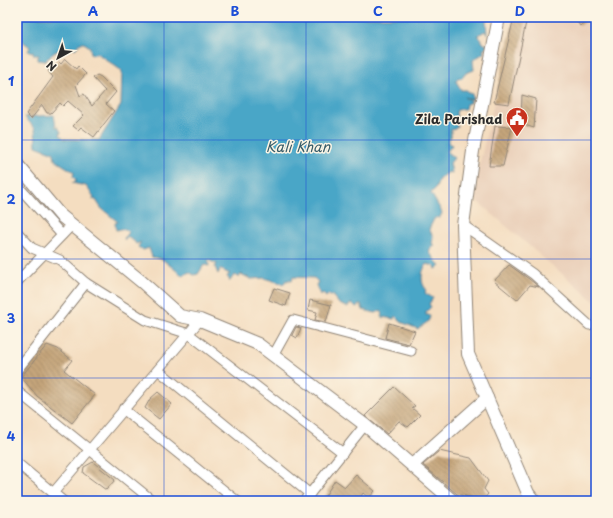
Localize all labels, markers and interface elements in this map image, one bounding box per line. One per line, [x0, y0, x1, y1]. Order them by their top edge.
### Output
text: A [88, 1, 98, 20]
text: B [231, 1, 240, 20]
text: C [373, 1, 383, 20]
text: D [515, 1, 525, 20]
north arrow [38, 38, 78, 78]
text: N [42, 57, 60, 75]
text: 1 [8, 71, 14, 90]
public building icon: Zila Parishad [504, 105, 530, 138]
place label: Zila Parishad [415, 109, 502, 128]
water label: Kali Khan [266, 136, 331, 157]
text: 2 [6, 189, 16, 208]
text: 3 [7, 308, 16, 327]
text: 4 [7, 426, 16, 445]

